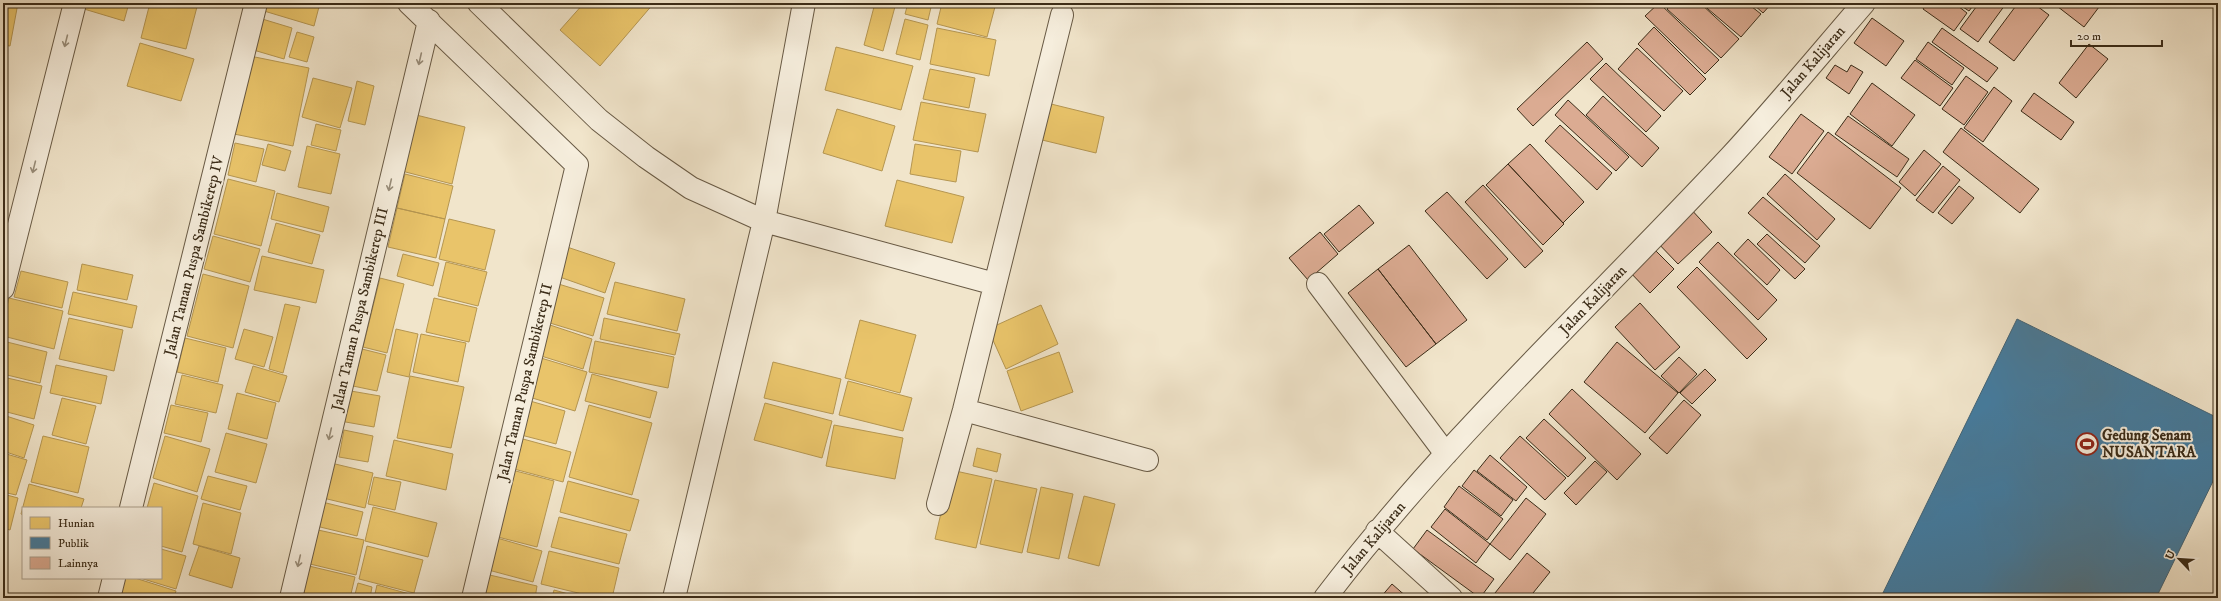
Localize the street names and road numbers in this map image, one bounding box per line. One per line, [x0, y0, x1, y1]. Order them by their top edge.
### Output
street label: Jalan Kalijaran [1775, 22, 1849, 103]
street label: Jalan Taman Puspa Sambikerep IV [159, 154, 228, 360]
street label: Jalan Taman Puspa Sambikerep III [327, 205, 393, 414]
street label: Jalan Kalijaran [1554, 261, 1631, 340]
street label: Jalan Taman Puspa Sambikerep II [493, 281, 557, 484]
street label: Jalan Kalijaran [1337, 498, 1410, 580]

